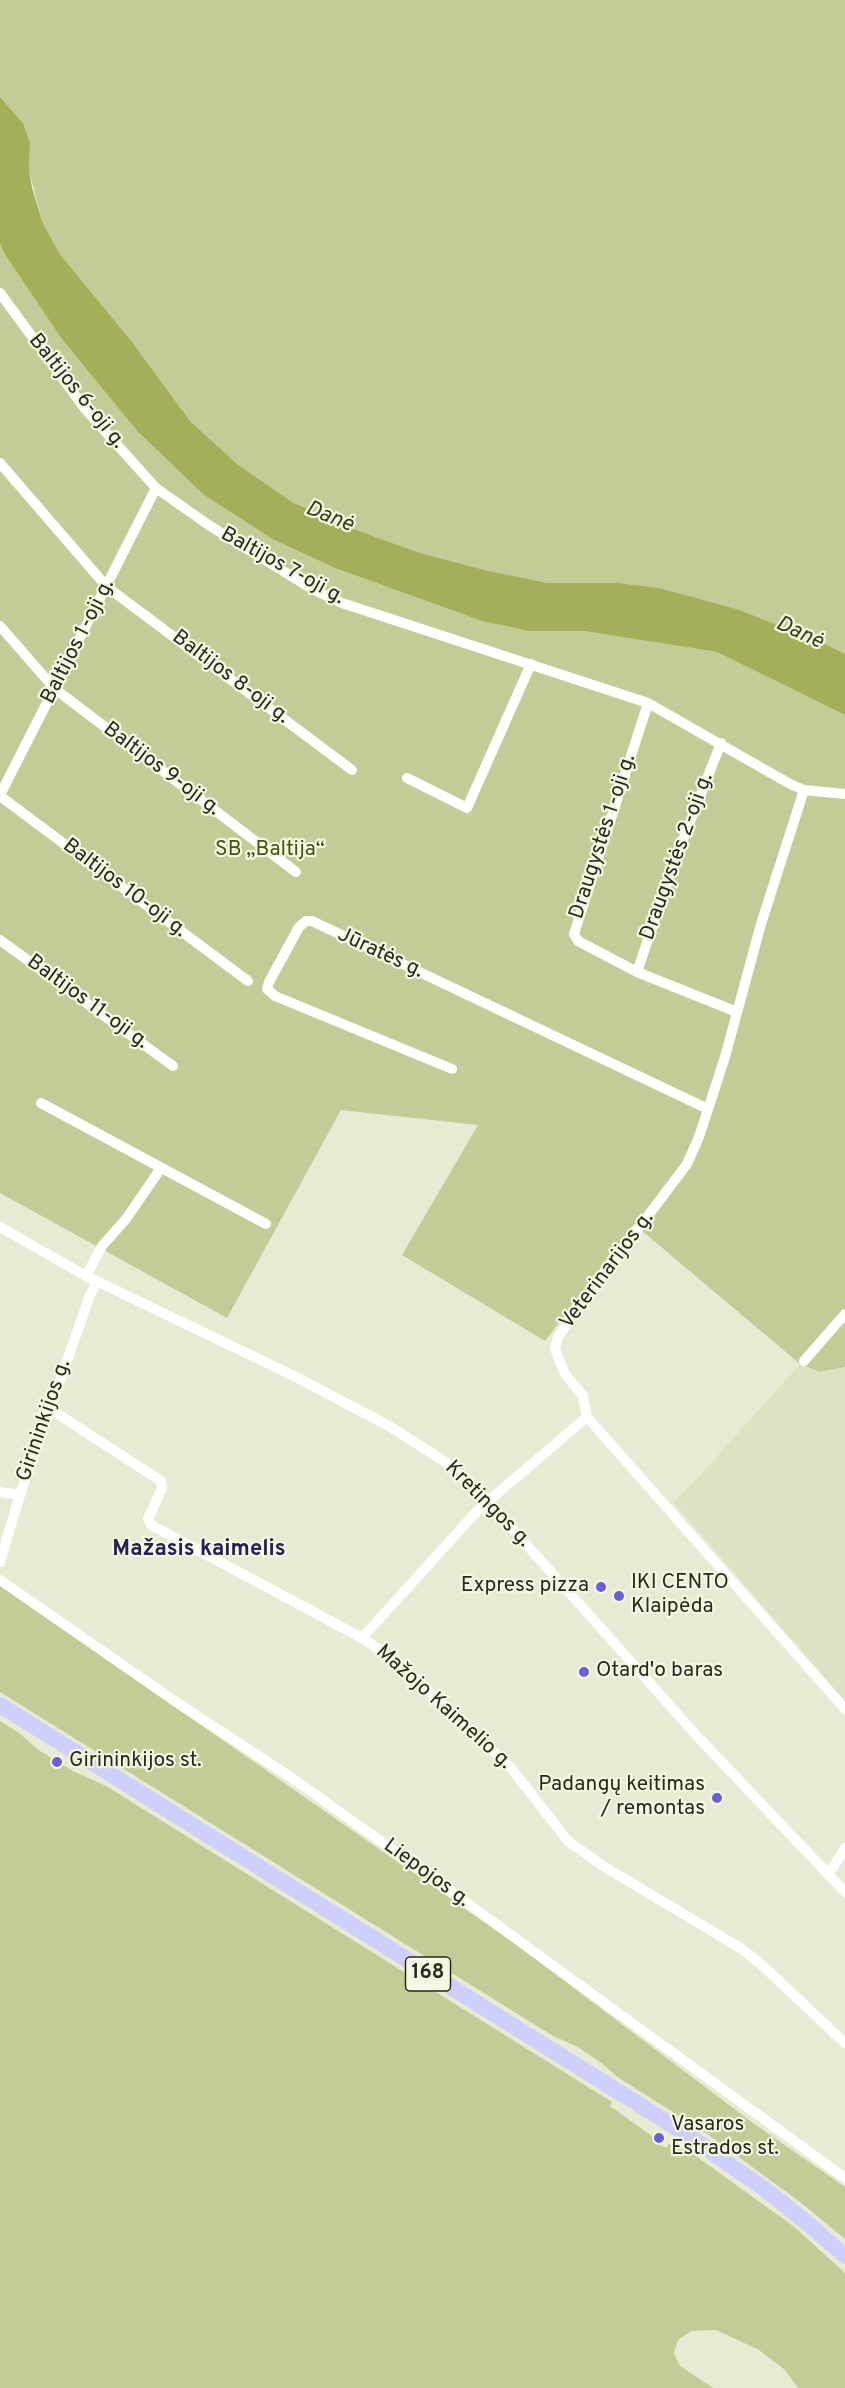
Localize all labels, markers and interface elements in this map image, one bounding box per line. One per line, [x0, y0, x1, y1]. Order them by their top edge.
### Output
street label: Baltijos 6-oji g. [22, 329, 130, 455]
water label: Danė [301, 497, 357, 539]
street label: Baltijos 7-oji g. [216, 523, 348, 611]
street label: Baltijos 1-oji g. [37, 575, 121, 709]
water label: Danė [771, 612, 827, 656]
street label: Baltijos 8-oji g. [166, 626, 294, 730]
street label: Baltijos 9-oji g. [97, 718, 225, 822]
street label: Draugystės 1-oji g. [565, 751, 643, 923]
street label: Draugystės 2-oji g. [636, 770, 720, 944]
street label: Baltijos 10-oji g. [57, 834, 191, 944]
park label: SB „Baltija“ [215, 838, 325, 864]
street label: Jūratės g. [333, 923, 427, 985]
street label: Baltijos 11-oji g. [21, 950, 153, 1056]
street label: Veterinarijos g. [556, 1207, 660, 1335]
street label: Girininkijos g. [12, 1357, 78, 1485]
street label: Kretingos g. [438, 1456, 536, 1554]
district label: Mažasis kaimelis [112, 1538, 286, 1564]
place label: IKI CENTO Klaipėda [631, 1571, 729, 1621]
place label: Express pizza [461, 1574, 589, 1600]
marker: Express pizza [594, 1580, 608, 1594]
marker: IKI CENTO Klaipėda [612, 1589, 626, 1603]
street label: Mažojo Kaimelio g. [370, 1640, 516, 1776]
place label: Otard'o baras [596, 1659, 723, 1685]
marker: Otard'o baras [577, 1665, 591, 1679]
place label: Girininkijos st. [69, 1749, 202, 1775]
marker: Girininkijos st. [50, 1755, 64, 1769]
place label: Padangų keitimas / remontas [538, 1773, 705, 1823]
marker: Padangų keitimas / remontas [710, 1791, 724, 1805]
street label: Liepojos g. [378, 1834, 474, 1914]
road number: 168 [406, 1957, 450, 1991]
place label: Vasaros Estrados st. [671, 2113, 779, 2163]
marker: Vasaros Estrados st. [652, 2131, 666, 2145]

